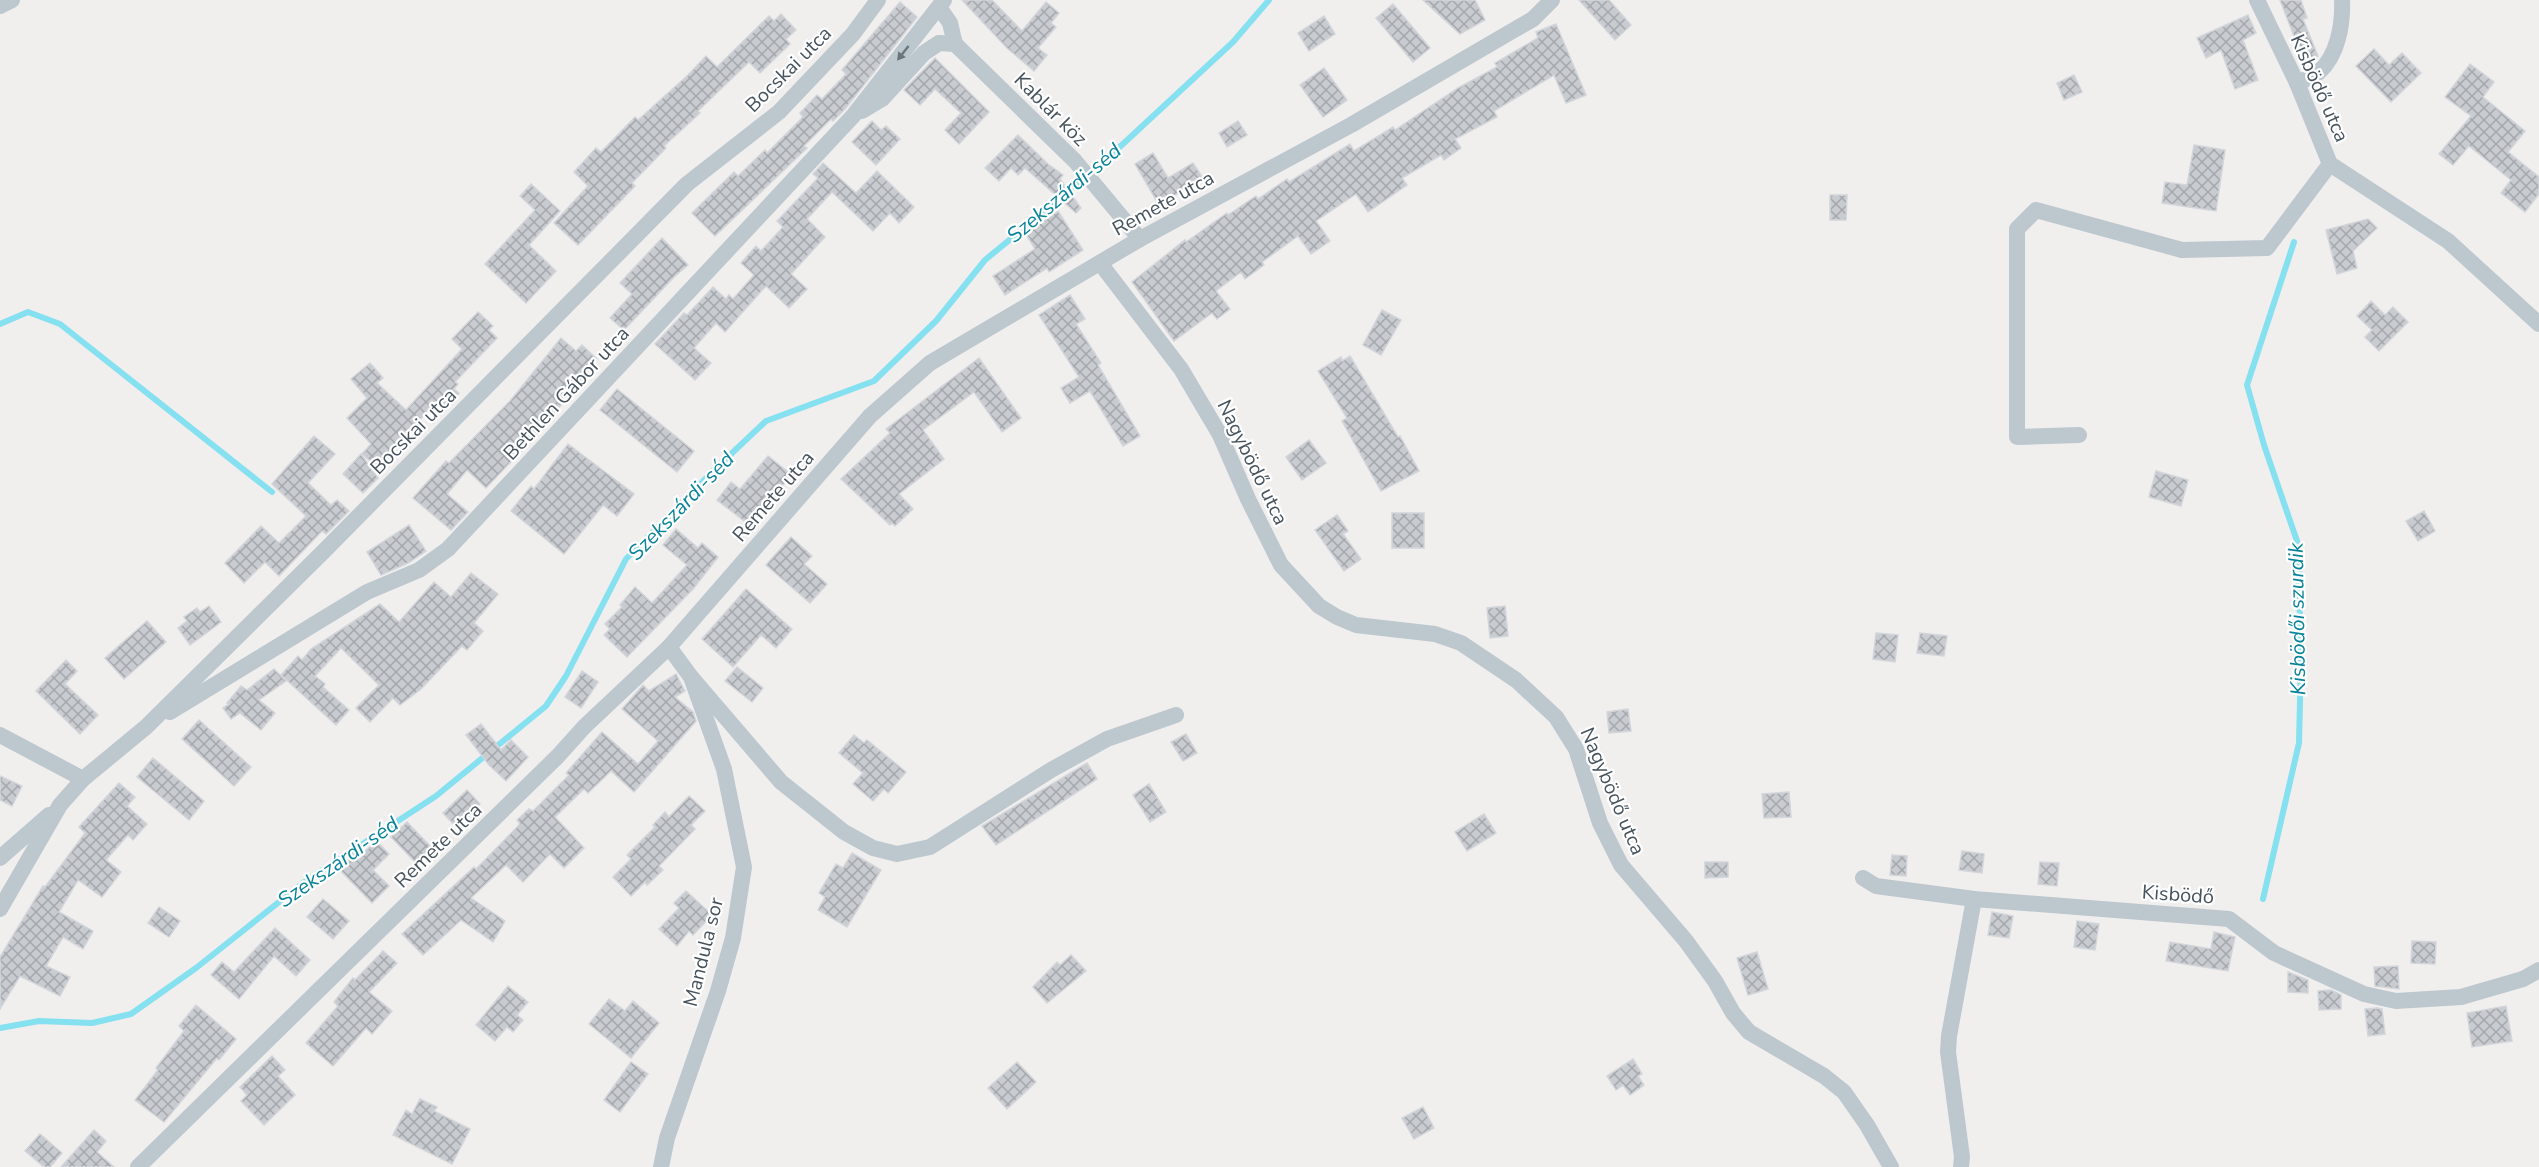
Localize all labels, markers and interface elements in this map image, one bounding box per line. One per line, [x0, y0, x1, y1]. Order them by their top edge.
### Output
street label: Bocskai utca [739, 20, 837, 118]
street label: Kisbödő utca [2284, 30, 2355, 146]
one-way arrow [897, 45, 910, 61]
street label: Kablár köz [1008, 67, 1093, 152]
water label: Szekszárdi-séd [1001, 136, 1128, 249]
street label: Remete utca [1108, 164, 1219, 242]
street label: Bethlen Gábor utca [497, 321, 635, 466]
street label: Bocskai utca [364, 382, 462, 480]
street label: Nagybödő utca [1211, 395, 1294, 529]
water label: Szekszárdi-séd [622, 445, 741, 567]
street label: Remete utca [726, 445, 820, 547]
water label: Kisbödői szurdik [2282, 542, 2312, 696]
street label: Nagybödő utca [1574, 723, 1652, 859]
street label: Remete utca [389, 797, 488, 894]
water label: Szekszárdi-séd [272, 809, 405, 914]
street label: Kisbödő [2141, 879, 2215, 910]
street label: Mandula sor [677, 895, 730, 1009]

